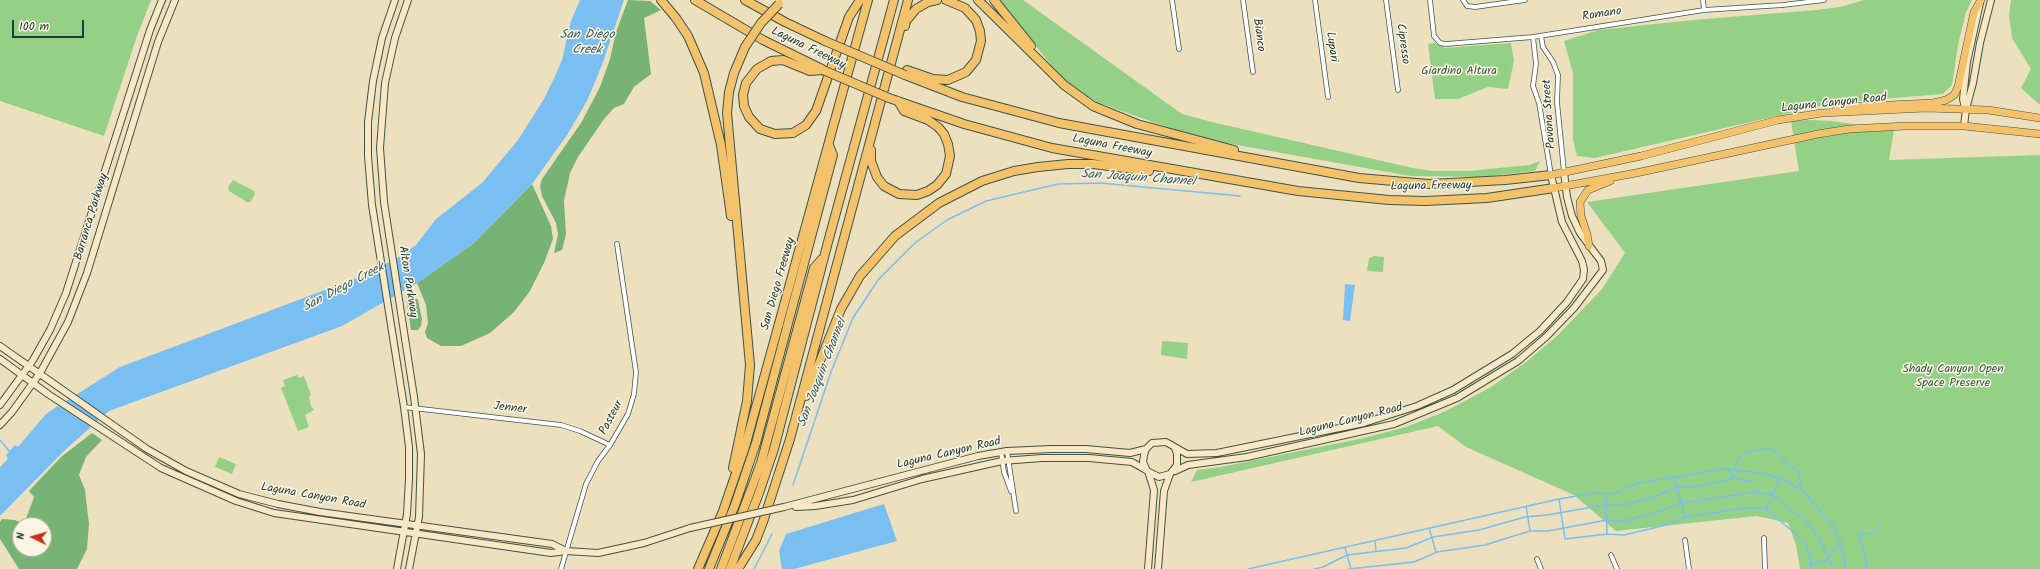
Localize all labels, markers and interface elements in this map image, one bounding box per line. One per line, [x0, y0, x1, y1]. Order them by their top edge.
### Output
street label: Romano [1581, 5, 1623, 25]
scale bar [14, 12, 86, 38]
text: 100 m [19, 17, 49, 36]
street label: Bianco [1249, 18, 1267, 52]
street label: Cipresso [1392, 23, 1412, 65]
street label: Laguna Freeway [769, 25, 847, 73]
water label: San Diego Creek [560, 28, 614, 59]
street label: Lupari [1322, 31, 1340, 63]
park label: Giardino Altura [1421, 65, 1497, 79]
street label: Pavona Street [1540, 79, 1560, 149]
street label: Laguna Canyon Road [1781, 91, 1887, 117]
street label: Laguna Freeway [1071, 132, 1153, 162]
water label: San Joaquin Channel [1080, 167, 1196, 191]
street label: Barranca Parkway [72, 172, 112, 262]
street label: Laguna Freeway [1390, 179, 1472, 195]
street label: San Diego Freeway [759, 236, 799, 332]
street label: Alton Parkway [394, 245, 420, 319]
water label: San Diego Creek [301, 260, 387, 316]
water label: San Joaquin Channel [795, 317, 851, 429]
park label: Shady Canyon Open Space Preserve [1902, 363, 2004, 391]
street label: Pasteur [597, 398, 627, 438]
street label: Jenner [493, 400, 527, 418]
street label: Laguna Canyon Road [1298, 401, 1404, 441]
street label: Laguna Canyon Road [896, 435, 1002, 473]
street label: Laguna Canyon Road [260, 481, 366, 513]
north arrow [12, 517, 52, 557]
text: N [12, 532, 30, 540]

